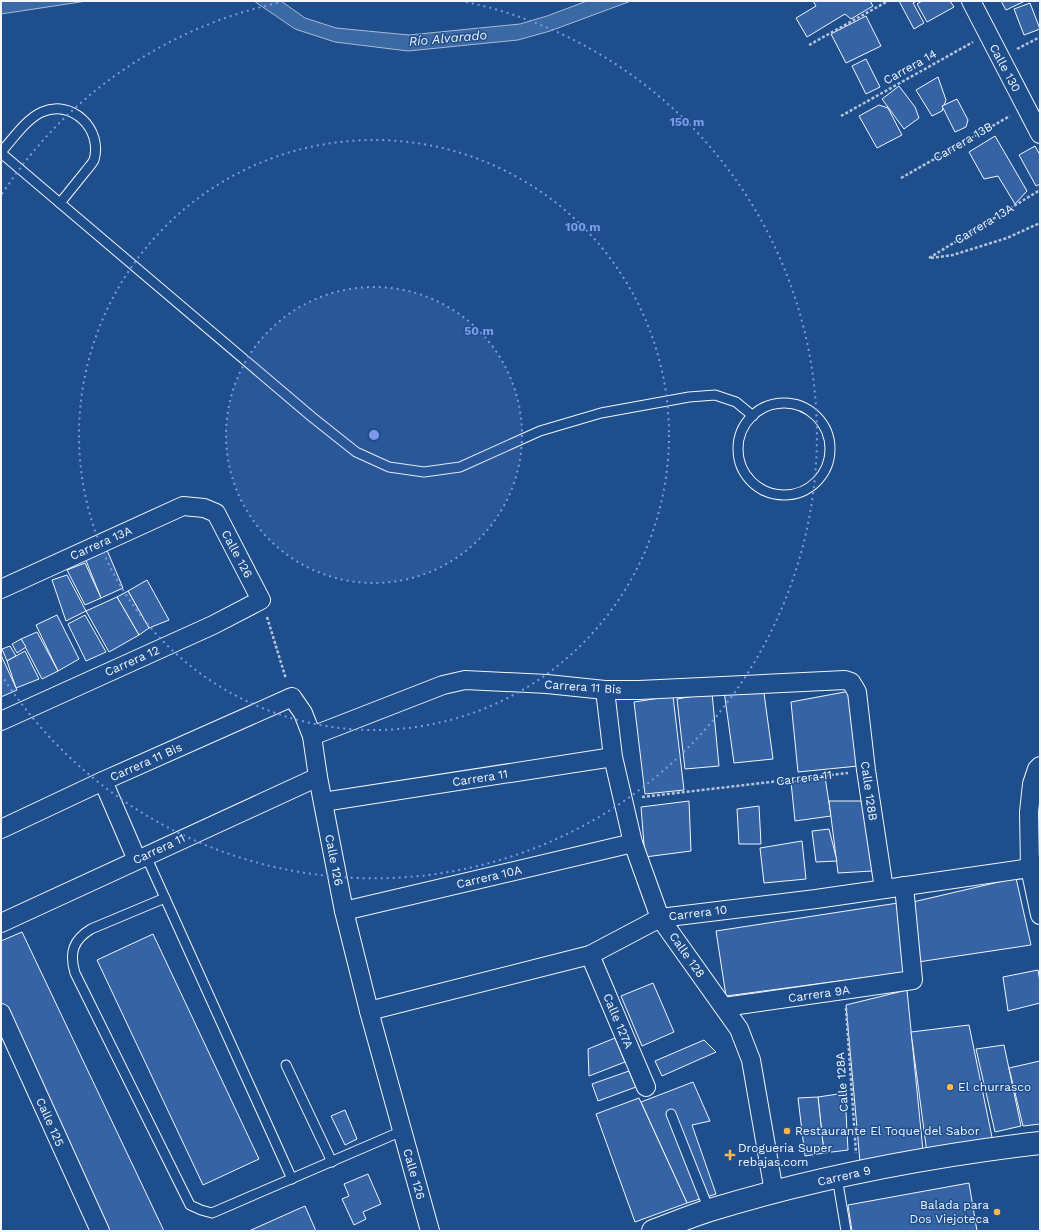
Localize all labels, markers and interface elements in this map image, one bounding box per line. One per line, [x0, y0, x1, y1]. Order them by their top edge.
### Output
water label: Río Alvarado [408, 27, 488, 49]
street label: Calle 130 [987, 42, 1023, 94]
street label: Carrera 14 [881, 47, 939, 87]
text: 150 m [670, 115, 704, 129]
street label: Carrera 13B [931, 119, 995, 165]
street label: Carrera 13A [952, 201, 1016, 247]
text: 100 m [565, 220, 601, 234]
text: 50 m [464, 324, 494, 338]
centre of rings [367, 428, 381, 442]
street label: Carrera 13A [68, 523, 134, 563]
street label: Calle 126 [219, 528, 255, 580]
street label: Carrera 12 [103, 643, 161, 679]
street label: Carrera 11 Bis [544, 677, 622, 697]
street label: Carrera 11 Bis [108, 740, 184, 784]
street label: Calle 128B [858, 760, 880, 822]
street label: Carrera 11 [451, 767, 509, 789]
street label: Carrera 11 [775, 768, 833, 788]
street label: Carrera 11 [131, 831, 187, 867]
street label: Calle 126 [322, 833, 346, 887]
street label: Carrera 10A [455, 863, 523, 891]
street label: Carrera 10 [668, 902, 728, 924]
street label: Calle 128 [666, 930, 708, 980]
street label: Carrera 9A [787, 983, 851, 1005]
street label: Calle 127A [600, 991, 636, 1051]
street label: Calle 128A [833, 1051, 851, 1112]
place label: El churrasco [958, 1080, 1031, 1094]
marker: El churrasco [945, 1082, 955, 1092]
street label: Calle 125 [33, 1095, 67, 1149]
place label: Restaurante El Toque del Sabor [795, 1124, 980, 1138]
marker: Restaurante El Toque del Sabor [782, 1126, 792, 1136]
place label: Drogueria Super rebajas.com [738, 1141, 832, 1169]
street label: Calle 126 [400, 1147, 428, 1201]
marker: Drogueria Super rebajas.com [725, 1150, 735, 1160]
street label: Carrera 9 [816, 1163, 872, 1189]
place label: Balada para Dos Viejoteca [909, 1198, 989, 1226]
marker: Balada para Dos Viejoteca [992, 1207, 1002, 1217]

